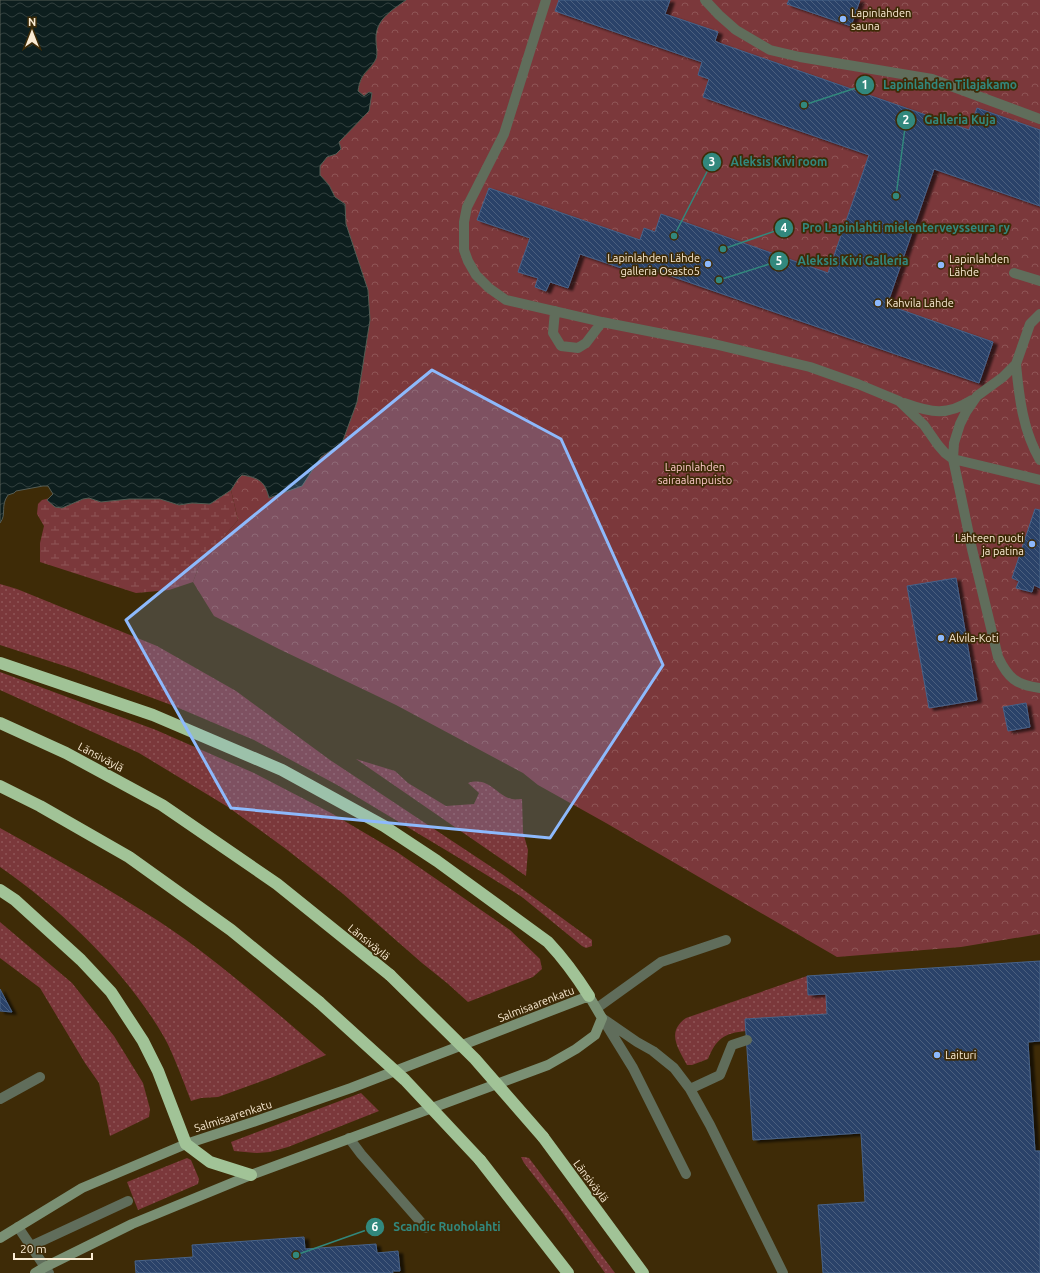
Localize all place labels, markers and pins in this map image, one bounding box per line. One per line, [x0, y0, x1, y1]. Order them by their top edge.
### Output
place label: Lapinlahden sauna [851, 7, 911, 32]
marker: Lapinlahden sauna [838, 14, 848, 24]
callout: Lapinlahden Tilajakamo [855, 73, 1025, 97]
callout: Galleria Kuja [896, 108, 1004, 132]
callout: Aleksis Kivi room [702, 150, 835, 174]
callout: Pro Lapinlahti mielenterveysseura ry [774, 216, 1018, 240]
callout: Aleksis Kivi Galleria [769, 249, 916, 273]
place label: Lapinlahden Lähde galleria Osasto5 [607, 252, 700, 277]
place label: Lapinlahden Lähde [949, 253, 1009, 278]
marker: Lapinlahden Lähde galleria Osasto5 [703, 259, 713, 269]
marker: Lapinlahden Lähde [936, 260, 946, 270]
place label: Kahvila Lähde [886, 297, 954, 309]
marker: Kahvila Lähde [873, 298, 883, 308]
place label: Lähteen puoti ja patina [955, 532, 1024, 557]
marker: Lähteen puoti ja patina [1027, 539, 1037, 549]
place label: Alvila-Koti [949, 632, 999, 644]
marker: Alvila-Koti [936, 633, 946, 643]
place label: Laituri [945, 1049, 976, 1061]
marker: Laituri [932, 1050, 942, 1060]
callout: Scandic Ruoholahti [365, 1215, 508, 1239]

